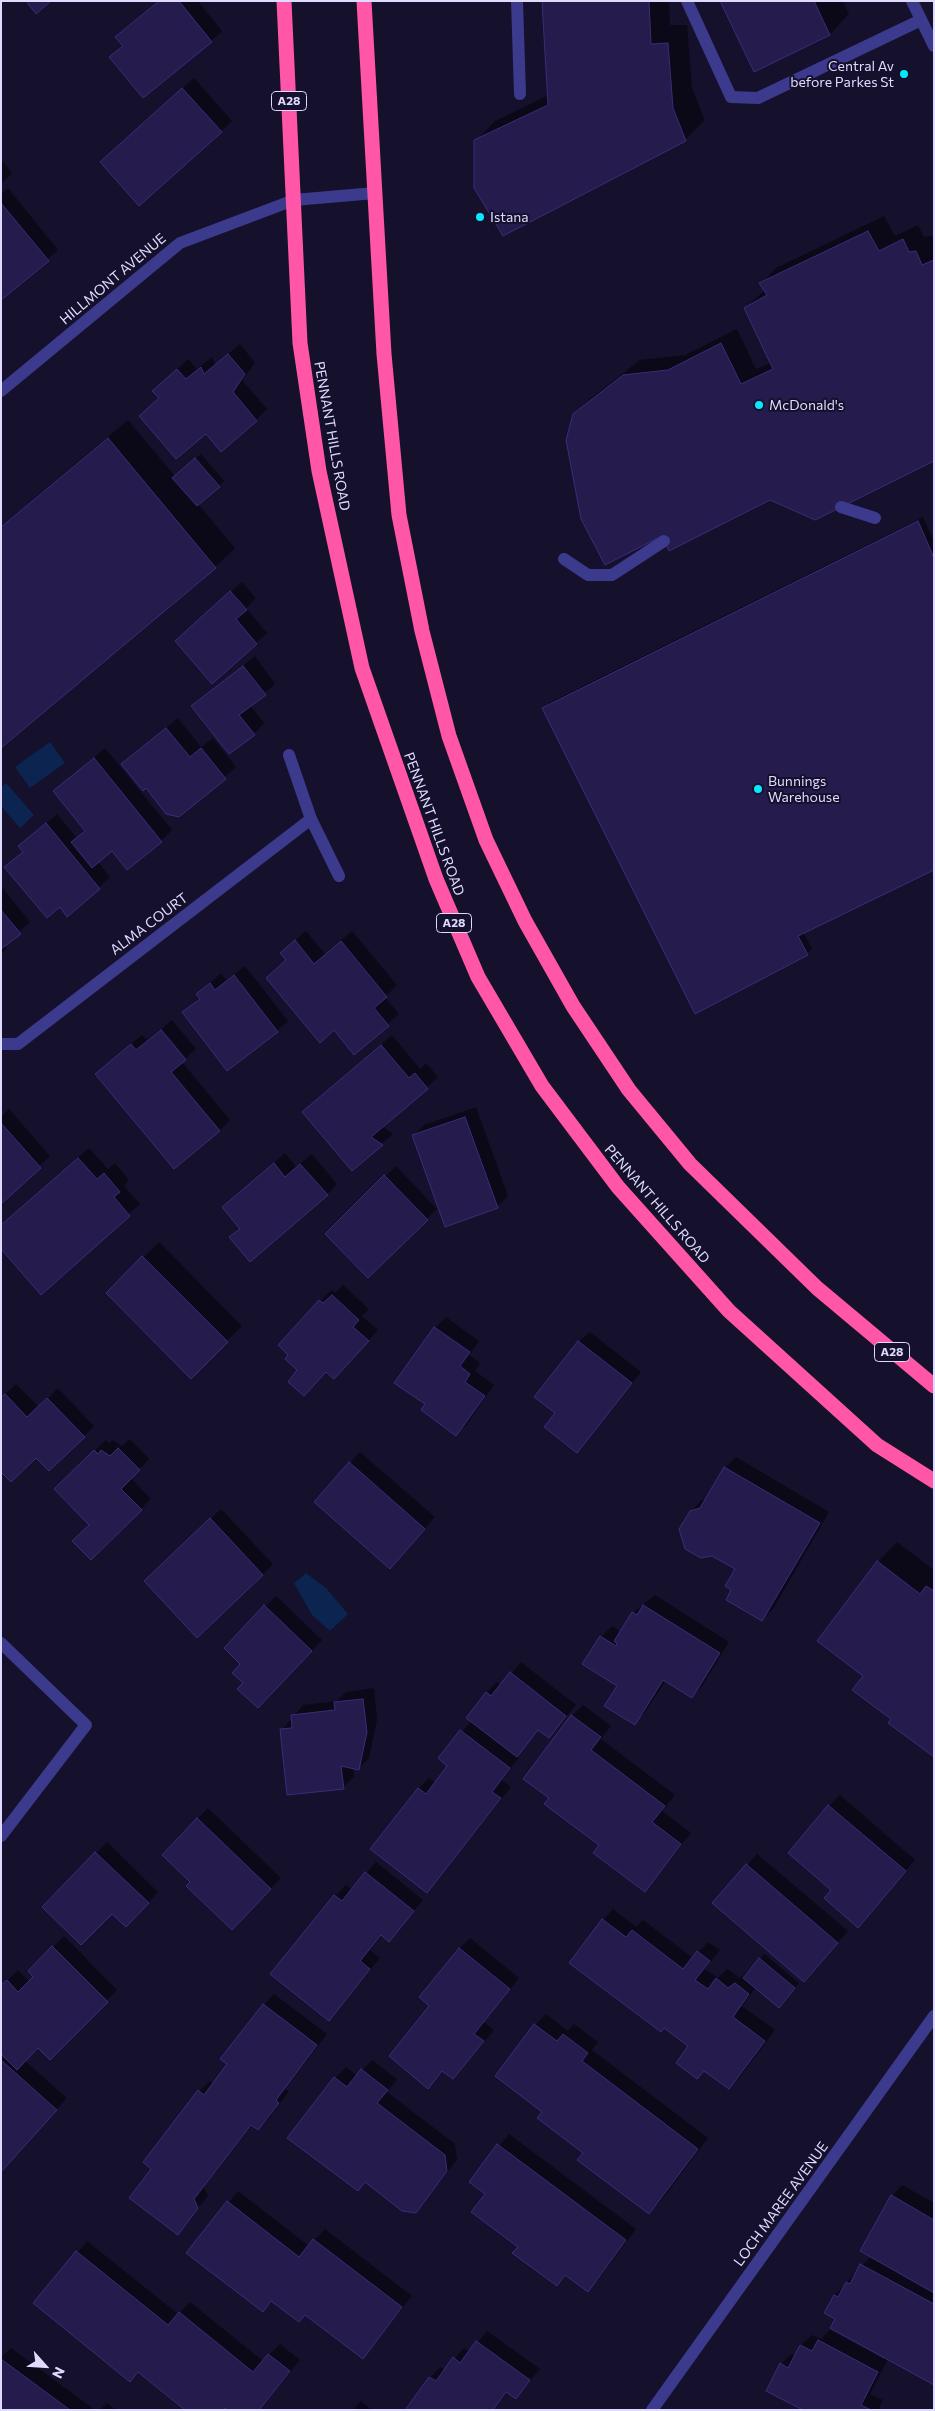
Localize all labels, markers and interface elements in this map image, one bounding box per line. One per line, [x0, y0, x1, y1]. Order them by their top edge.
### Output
place label: Central Av before Parkes St [790, 58, 894, 90]
marker: Central Av before Parkes St [898, 68, 910, 80]
road number: A28 [272, 92, 306, 110]
place label: Istana [490, 209, 529, 225]
marker: Istana [474, 211, 486, 223]
street label: HILLMONT AVENUE [57, 230, 169, 328]
street label: PENNANT HILLS ROAD [311, 360, 353, 512]
place label: McDonald's [769, 397, 844, 413]
marker: McDonald's [753, 399, 765, 411]
street label: PENNANT HILLS ROAD [400, 750, 468, 898]
place label: Bunnings Warehouse [768, 773, 840, 806]
marker: Bunnings Warehouse [752, 783, 764, 795]
street label: ALMA COURT [107, 889, 191, 959]
road number: A28 [436, 914, 472, 932]
street label: PENNANT HILLS ROAD [601, 1141, 713, 1267]
road number: A28 [874, 1342, 910, 1361]
street label: LOCH MAREE AVENUE [730, 2139, 832, 2269]
north arrow [20, 2341, 70, 2391]
text: N [49, 2364, 69, 2381]

